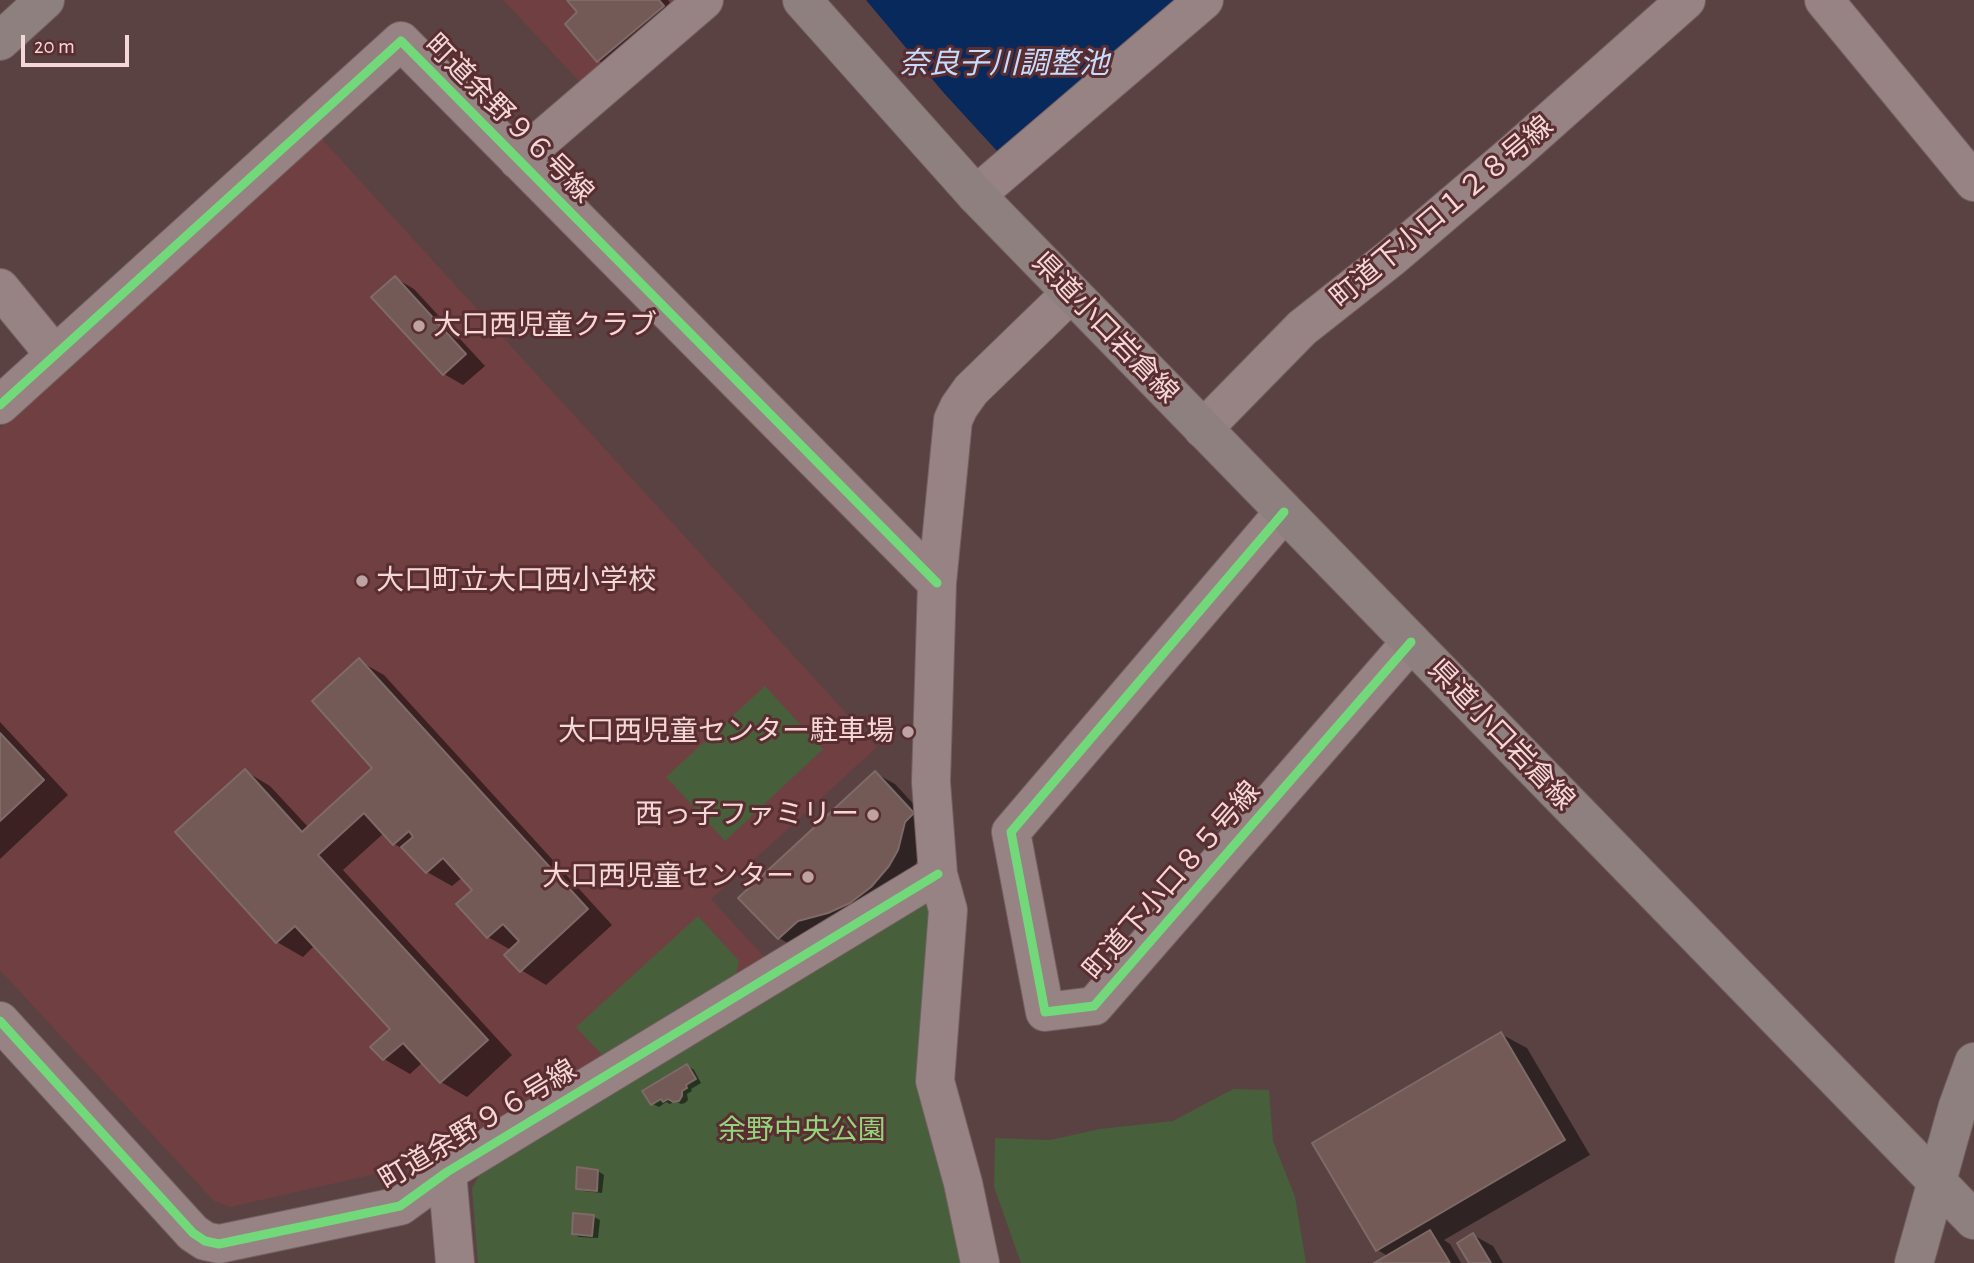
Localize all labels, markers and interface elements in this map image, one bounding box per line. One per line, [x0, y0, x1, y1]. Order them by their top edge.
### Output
scale bar [24, 21, 133, 65]
street label: 町道余野９６号線 [418, 28, 600, 210]
text: 20 m [34, 36, 75, 57]
water label: 奈良子川調整池 [899, 46, 1109, 82]
street label: 町道下小口１２８号線 [1324, 109, 1560, 315]
street label: 県道小口岩倉線 [1025, 246, 1185, 410]
place label: 大口西児童クラブ [433, 309, 657, 343]
marker: 大口西児童クラブ [411, 318, 427, 334]
place label: 大口町立大口西小学校 [376, 564, 656, 598]
marker: 大口町立大口西小学校 [354, 573, 370, 589]
street label: 県道小口岩倉線 [1421, 653, 1581, 817]
place label: 大口西児童センター駐車場 [558, 715, 894, 749]
marker: 大口西児童センター駐車場 [900, 724, 916, 740]
street label: 町道下小口８５号線 [1077, 775, 1267, 987]
place label: 西っ子ファミリー [635, 798, 859, 832]
marker: 西っ子ファミリー [865, 807, 881, 823]
place label: 大口西児童センター [542, 860, 794, 894]
marker: 大口西児童センター [800, 869, 816, 885]
street label: 町道余野９６号線 [373, 1053, 583, 1197]
park label: 余野中央公園 [718, 1114, 886, 1148]

